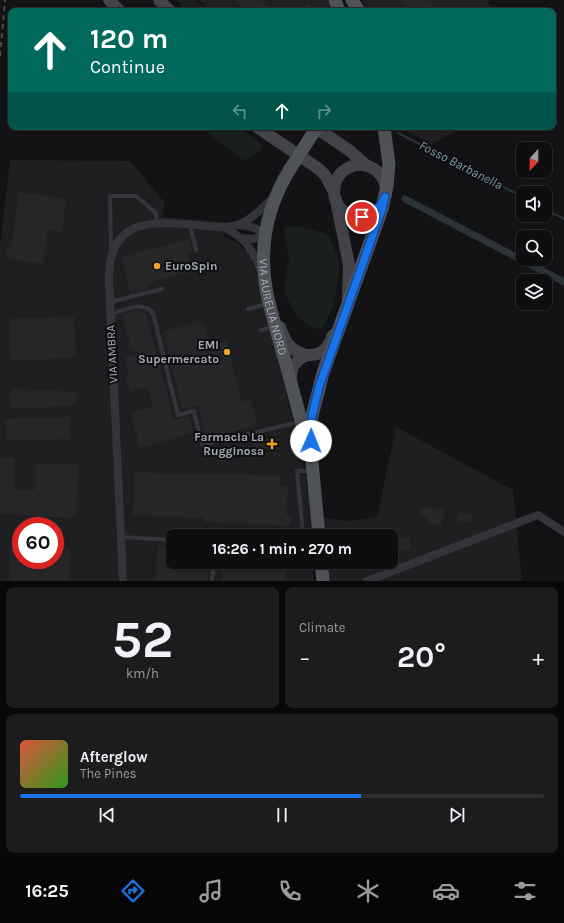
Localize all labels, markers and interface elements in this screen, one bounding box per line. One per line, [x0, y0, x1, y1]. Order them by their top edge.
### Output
text: 120 m [90, 22, 168, 55]
icon: ahead [24, 24, 76, 76]
text: Continue [90, 56, 165, 78]
icon: left [229, 100, 251, 122]
icon: ahead [271, 100, 293, 122]
icon: right [313, 100, 335, 122]
water label: Fosso Barbanella [417, 138, 506, 193]
north arrow [516, 142, 552, 178]
map controls [516, 142, 552, 310]
button: sound [516, 186, 552, 222]
pin [345, 200, 379, 234]
icon: arrive [351, 206, 373, 228]
button: search [516, 230, 552, 266]
street label: VIA AURELIA NORD [256, 258, 290, 357]
place label: EuroSpin [165, 259, 217, 273]
marker: EuroSpin [152, 261, 162, 271]
button: layers [516, 274, 552, 310]
street label: VIA AMBRA [103, 324, 121, 384]
place label: EMI Supermercato [138, 338, 219, 366]
marker: EMI Supermercato [222, 347, 232, 357]
position arrow [290, 420, 332, 462]
place label: Farmacia La Rugginosa [194, 430, 264, 458]
marker: Farmacia La Rugginosa [267, 439, 277, 449]
speed limit sign: 60 [12, 517, 64, 569]
text: 16:26 · 1 min · 270 m [212, 540, 352, 558]
text: 52 [112, 609, 173, 670]
text: Climate [299, 620, 345, 635]
text: 20° [397, 639, 446, 675]
text: − [299, 645, 311, 671]
text: + [532, 645, 544, 671]
text: km/h [126, 666, 159, 681]
text: Afterglow [80, 748, 148, 766]
text: The Pines [80, 766, 137, 781]
icon: previous [96, 804, 118, 826]
icon: pause [271, 804, 293, 826]
icon: next [446, 804, 468, 826]
icon: directions [119, 877, 147, 905]
icon: music [197, 877, 225, 905]
icon: phone [276, 877, 304, 905]
icon: climate [354, 877, 382, 905]
icon: car [432, 877, 460, 905]
icon: filters [511, 877, 539, 905]
text: 16:25 [25, 880, 69, 902]

